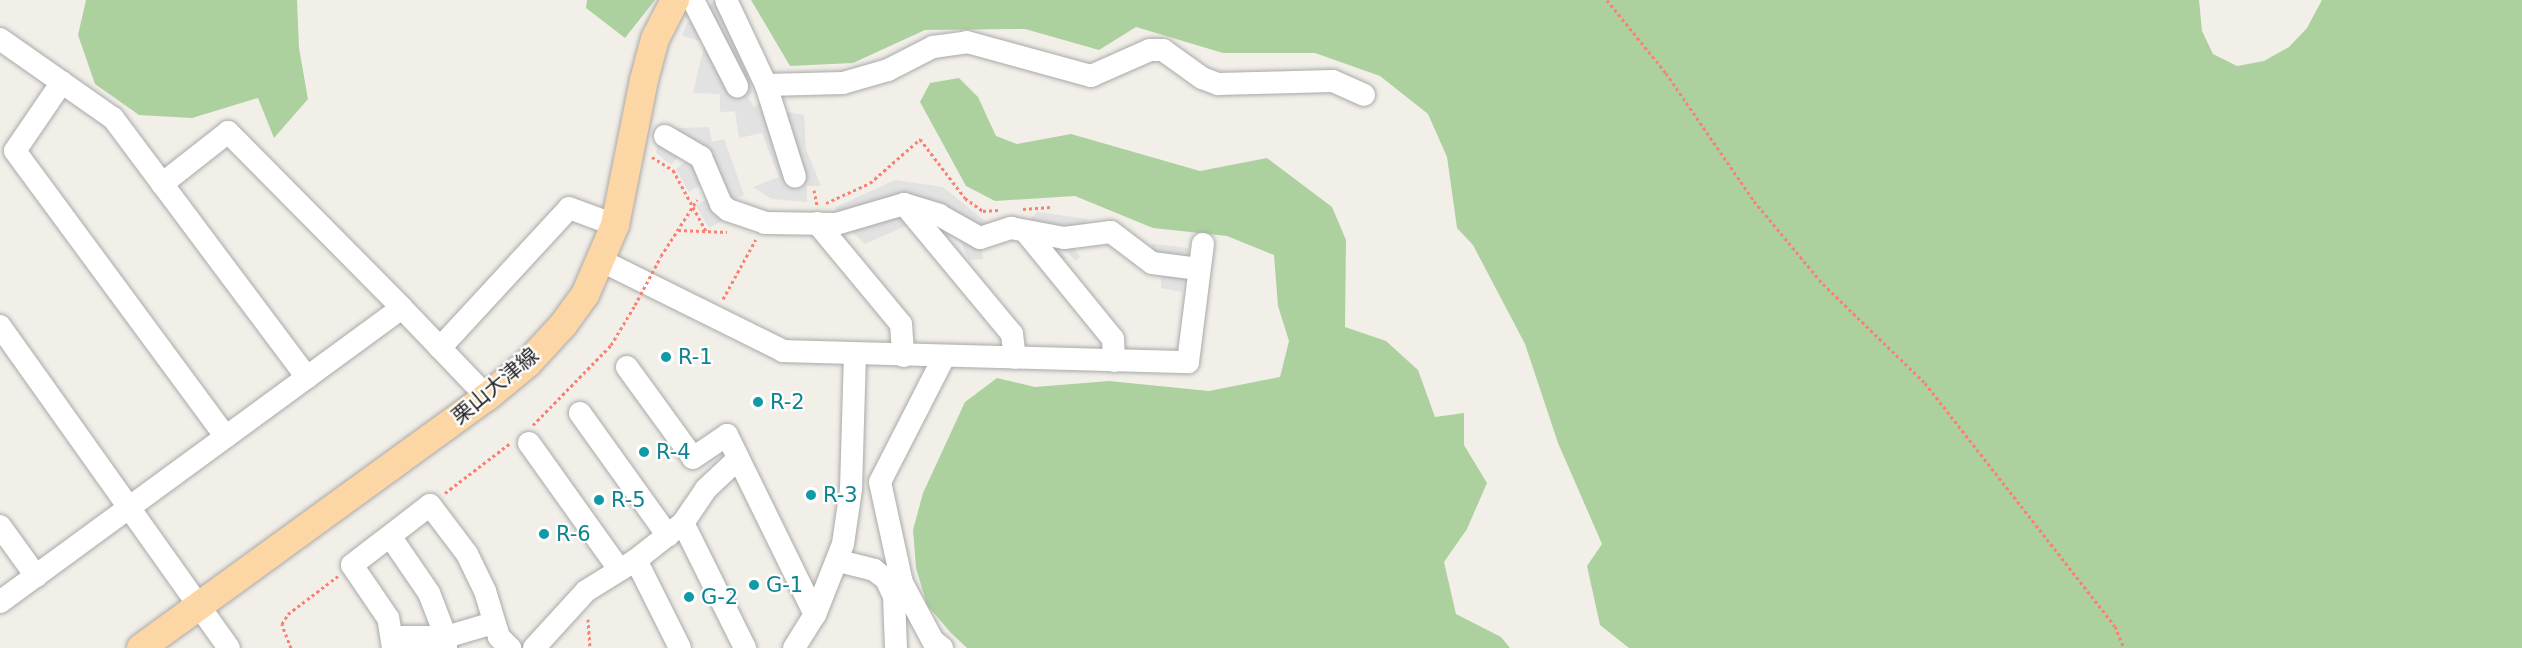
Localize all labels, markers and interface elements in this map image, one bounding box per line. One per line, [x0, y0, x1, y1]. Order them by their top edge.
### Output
street label: 栗山大津線 [447, 343, 543, 429]
place label: R-1 [678, 344, 713, 370]
marker: R-1 [659, 350, 673, 364]
place label: R-2 [770, 389, 805, 415]
marker: R-2 [751, 395, 765, 409]
place label: R-4 [656, 439, 691, 465]
marker: R-4 [637, 445, 651, 459]
place label: R-3 [823, 482, 858, 508]
place label: R-5 [611, 487, 646, 513]
marker: R-3 [804, 488, 818, 502]
marker: R-5 [592, 493, 606, 507]
place label: R-6 [556, 521, 591, 547]
marker: R-6 [537, 527, 551, 541]
place label: G-1 [766, 572, 803, 598]
marker: G-1 [747, 578, 761, 592]
place label: G-2 [701, 584, 738, 610]
marker: G-2 [682, 590, 696, 604]

